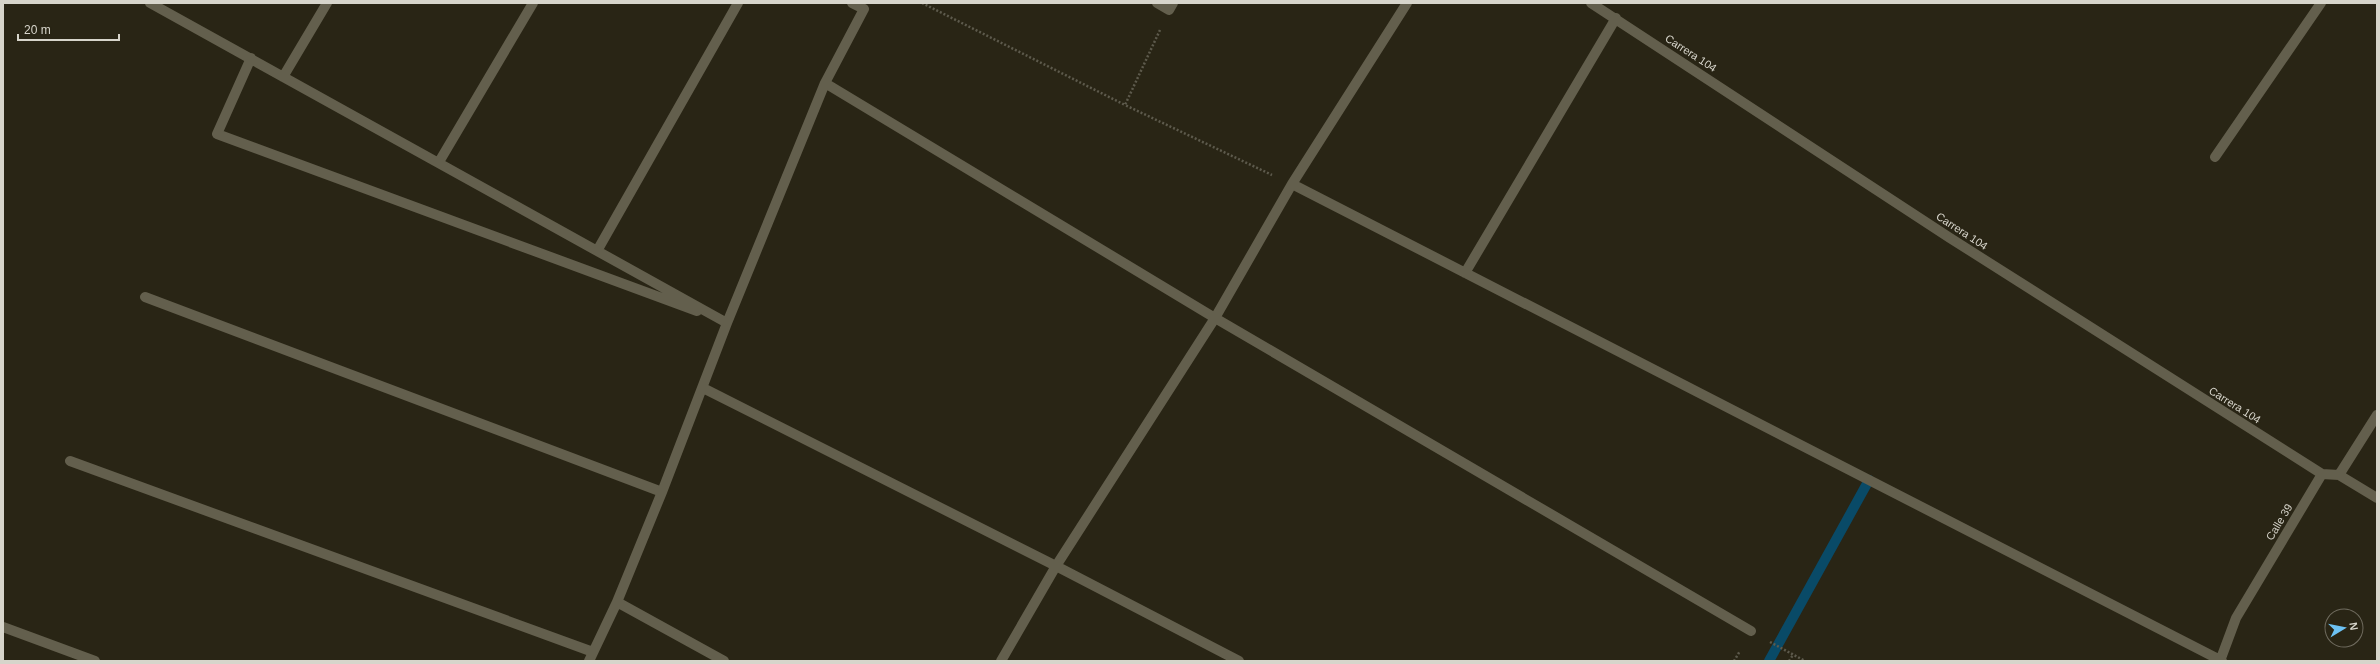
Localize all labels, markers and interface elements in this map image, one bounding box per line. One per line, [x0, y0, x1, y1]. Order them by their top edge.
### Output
scale bar [18, 16, 119, 42]
text: 20 m [24, 23, 51, 37]
street label: Carrera 104 [1663, 32, 1719, 74]
street label: Carrera 104 [1934, 210, 1990, 252]
street label: Carrera 104 [2207, 384, 2263, 426]
street label: Calle 39 [2263, 502, 2295, 542]
north arrow [2324, 608, 2364, 648]
text: N [2347, 621, 2360, 631]

